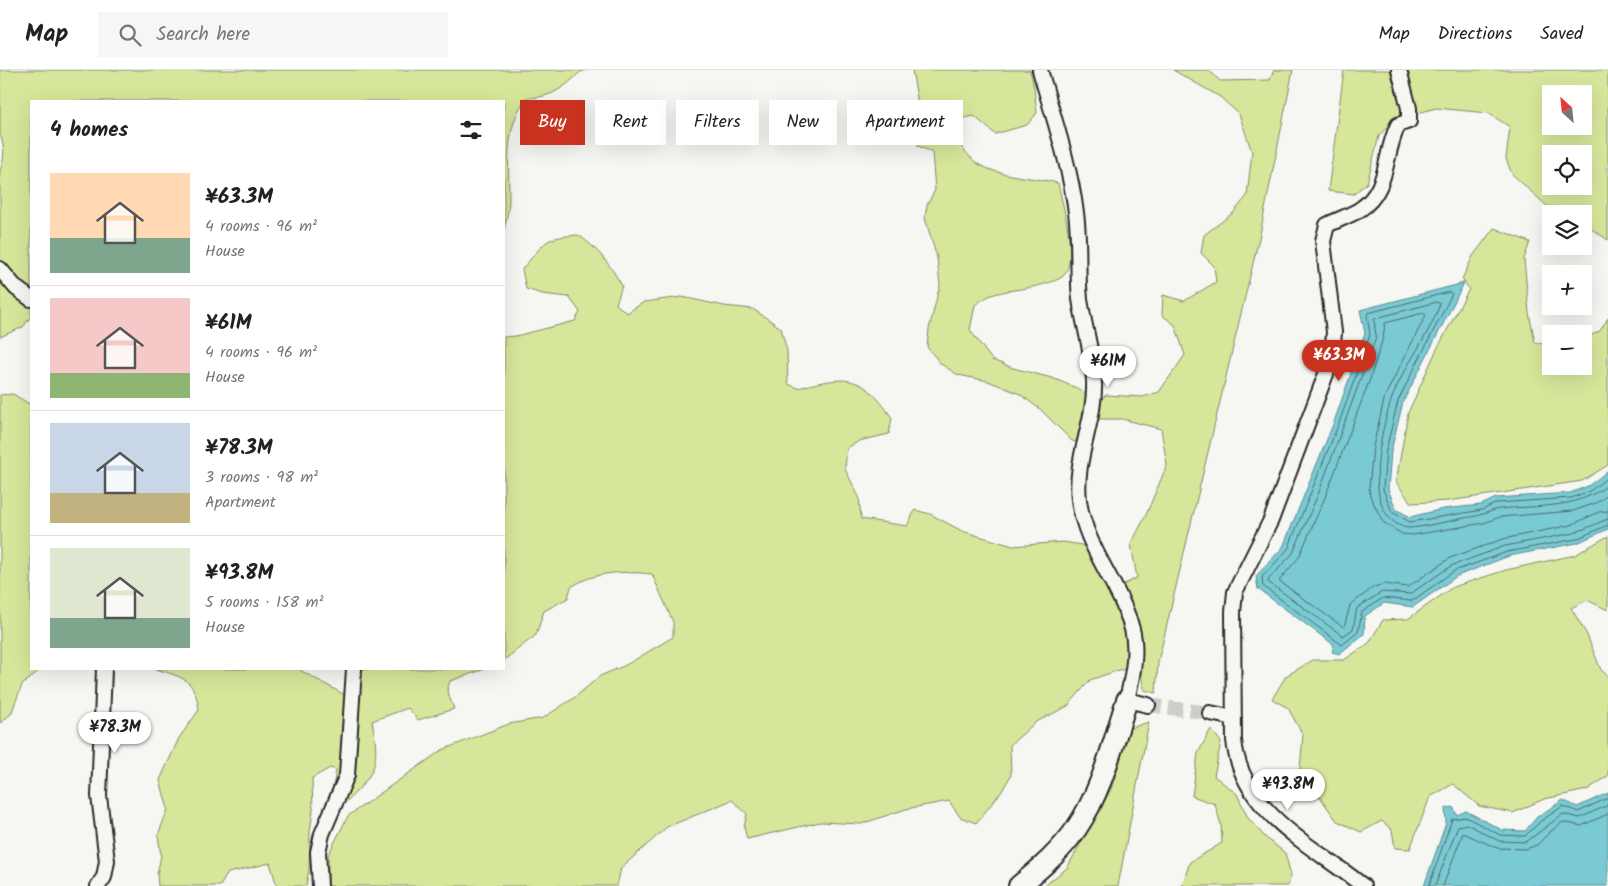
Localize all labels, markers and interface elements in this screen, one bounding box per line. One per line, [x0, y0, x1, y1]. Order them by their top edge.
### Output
search box [98, 12, 448, 57]
text: Map [25, 15, 68, 54]
text: Search here [156, 20, 250, 50]
text: Map [1378, 20, 1410, 49]
text: Directions [1438, 20, 1512, 49]
text: Saved [1540, 20, 1583, 49]
icon: search [116, 21, 144, 49]
north arrow [1542, 85, 1592, 135]
map controls [1542, 85, 1592, 375]
chip: Buy [520, 100, 585, 145]
chip: Rent [595, 100, 666, 145]
chip: Filters [676, 100, 759, 145]
chip: New [769, 100, 837, 145]
chip: Apartment [847, 100, 963, 145]
text: 4 homes [50, 114, 128, 147]
icon: filters [457, 116, 485, 144]
button: locate [1542, 145, 1592, 195]
text: ¥63.3M [205, 181, 273, 214]
icon: home [90, 193, 150, 253]
button: layers [1542, 205, 1592, 255]
text: 4 rooms · 96 m² [205, 214, 317, 239]
text: House [205, 239, 245, 264]
button: + [1542, 265, 1592, 315]
text: ¥61M [205, 307, 252, 340]
icon: home [90, 318, 150, 378]
button: − [1542, 325, 1592, 375]
text: 4 rooms · 96 m² [205, 340, 317, 365]
pin: ¥63.3M [1298, 340, 1380, 382]
text: ¥63.3M [1313, 343, 1365, 368]
pin: ¥61M [1078, 346, 1138, 388]
text: ¥61M [1090, 349, 1126, 374]
text: House [205, 365, 245, 390]
text: ¥78.3M [205, 432, 273, 465]
icon: home [90, 443, 150, 503]
text: 3 rooms · 98 m² [205, 465, 318, 490]
text: Apartment [205, 490, 276, 515]
text: ¥93.8M [205, 557, 273, 590]
icon: home [90, 568, 150, 628]
text: 5 rooms · 158 m² [205, 590, 323, 615]
text: House [205, 615, 245, 640]
pin: ¥78.3M [74, 712, 156, 754]
text: ¥78.3M [89, 715, 141, 740]
pin: ¥93.8M [1247, 768, 1329, 811]
text: ¥93.8M [1262, 772, 1314, 797]

